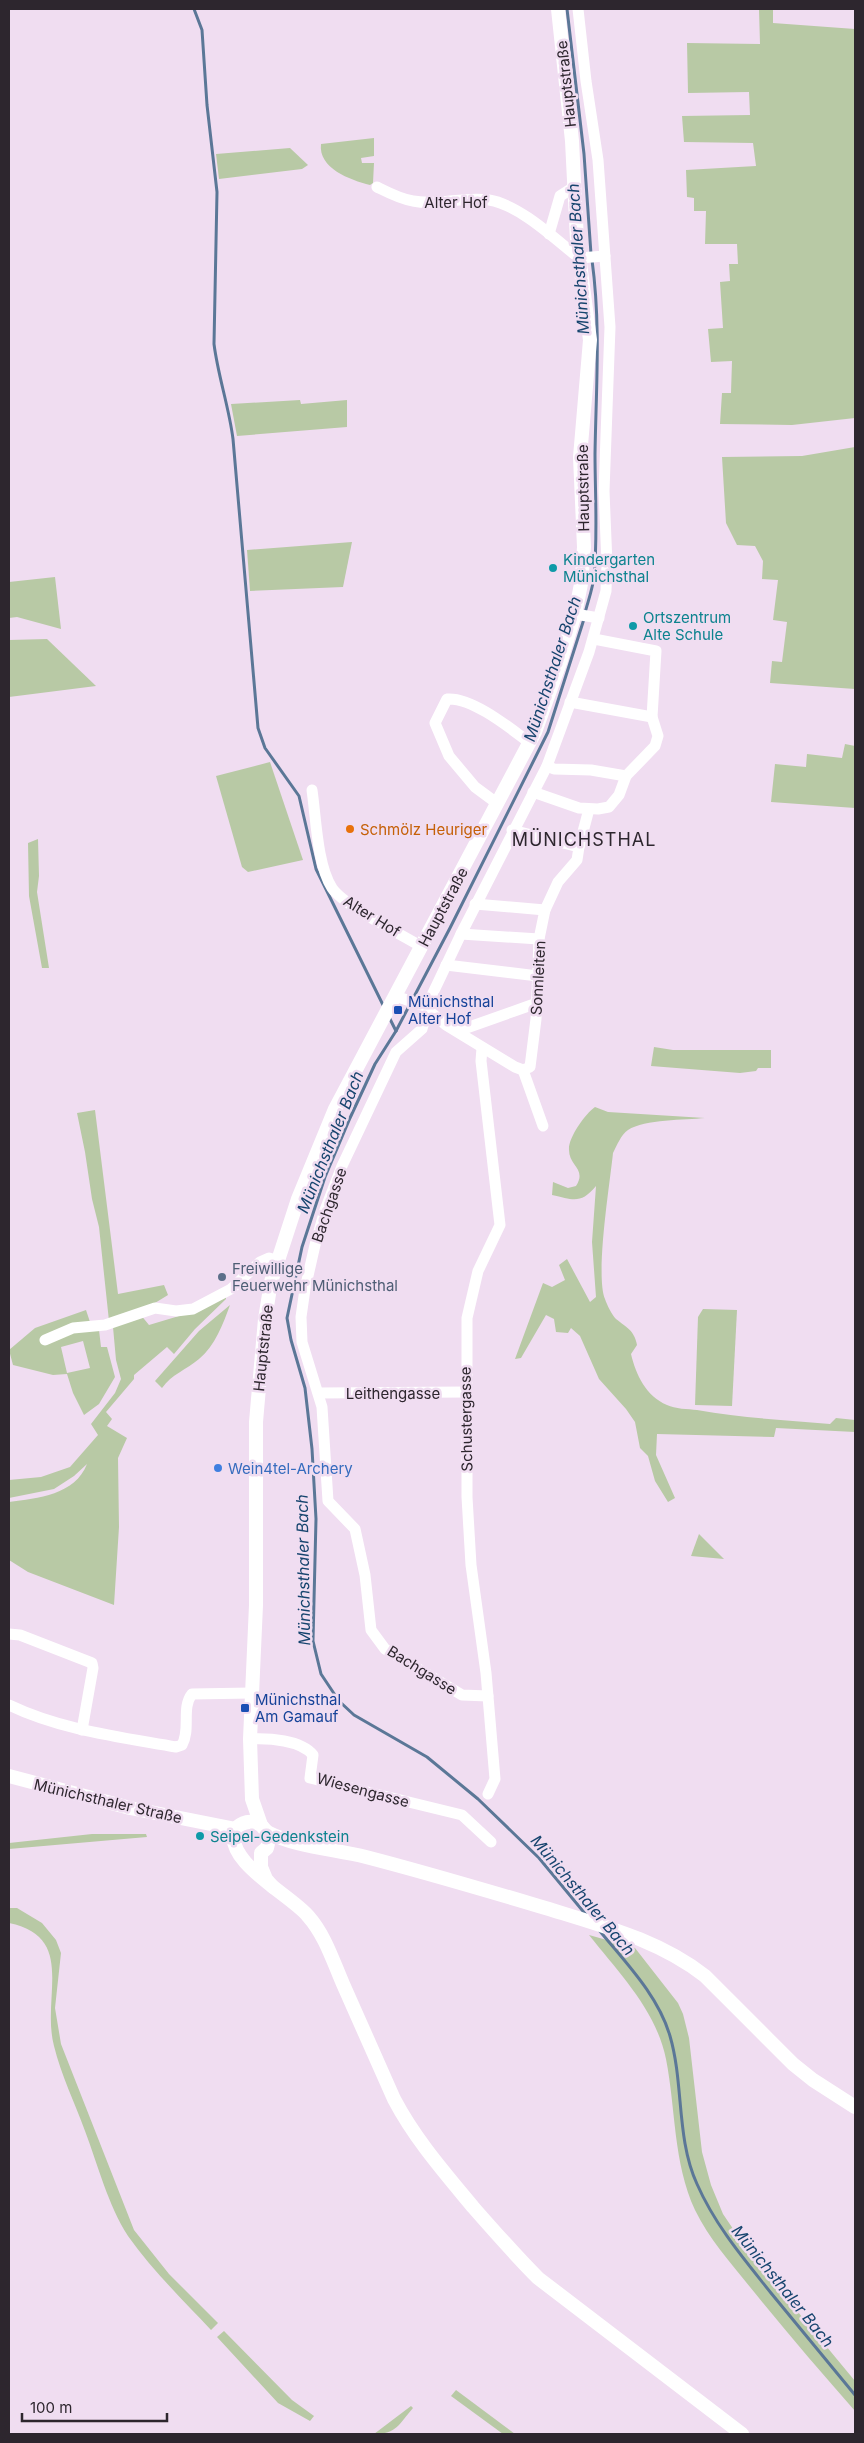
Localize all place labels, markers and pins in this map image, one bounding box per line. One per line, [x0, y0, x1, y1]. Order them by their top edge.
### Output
place label: Kindergarten Münichsthal [563, 550, 655, 586]
marker: Kindergarten Münichsthal [547, 562, 559, 574]
place label: Ortszentrum Alte Schule [643, 608, 731, 644]
marker: Ortszentrum Alte Schule [627, 620, 639, 632]
place label: Schmölz Heuriger [360, 820, 488, 839]
marker: Schmölz Heuriger [344, 823, 356, 835]
place label: Münichsthal Alter Hof [408, 992, 494, 1028]
marker: Münichsthal Alter Hof [392, 1004, 404, 1016]
place label: Freiwillige Feuerwehr Münichsthal [232, 1259, 398, 1295]
marker: Freiwillige Feuerwehr Münichsthal [216, 1271, 228, 1283]
place label: Wein4tel-Archery [228, 1459, 353, 1478]
marker: Wein4tel-Archery [212, 1462, 224, 1474]
place label: Münichsthal Am Gamauf [255, 1690, 341, 1726]
marker: Münichsthal Am Gamauf [239, 1702, 251, 1714]
place label: Seipel-Gedenkstein [210, 1827, 349, 1846]
marker: Seipel-Gedenkstein [194, 1830, 206, 1842]

